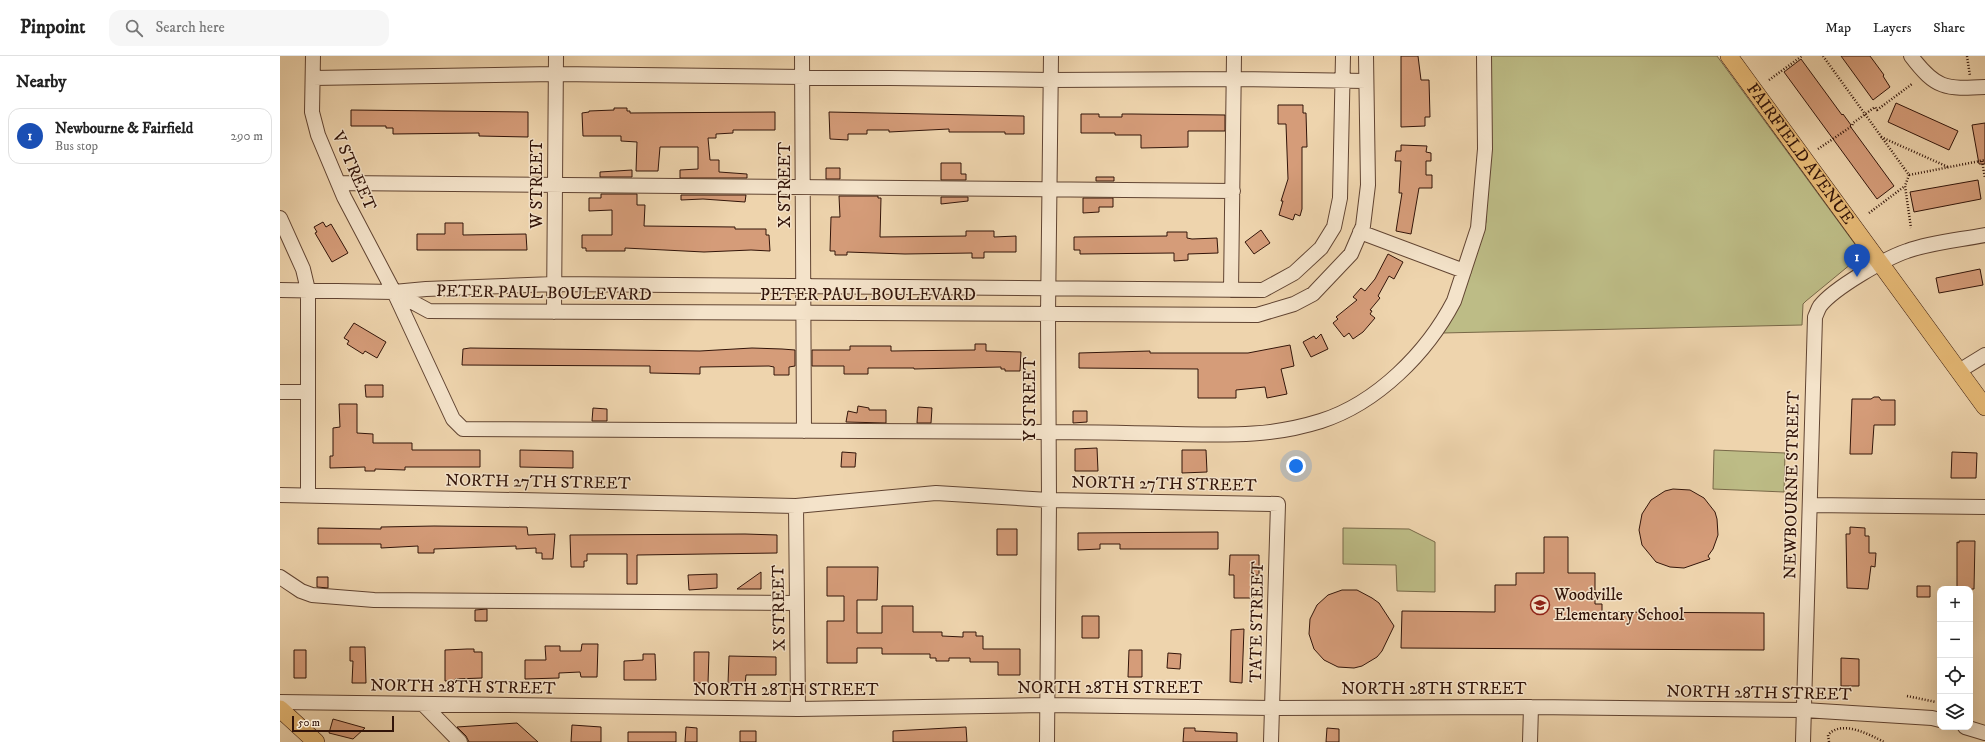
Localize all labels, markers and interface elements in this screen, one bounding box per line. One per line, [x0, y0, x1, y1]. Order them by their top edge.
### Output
search box [109, 10, 389, 46]
text: Pinpoint [20, 16, 85, 39]
icon: search [123, 17, 145, 39]
text: Search here [155, 18, 225, 37]
text: Map [1825, 19, 1851, 37]
text: Layers [1873, 19, 1911, 37]
text: Share [1933, 19, 1965, 37]
text: Nearby [16, 71, 66, 93]
street label: FAIRFIELD AVENUE [1741, 79, 1859, 229]
text: Newbourne & Fairfield [55, 119, 193, 138]
street label: V STREET [326, 127, 381, 214]
text: 1 [28, 128, 32, 144]
text: 290 m [231, 128, 263, 144]
text: Bus stop [55, 138, 98, 154]
street label: W STREET [526, 139, 548, 230]
street label: X STREET [774, 142, 796, 228]
pin: 1 [1844, 244, 1870, 277]
street label: PETER PAUL BOULEVARD [436, 280, 652, 306]
street label: PETER PAUL BOULEVARD [760, 284, 976, 306]
street label: Y STREET [1019, 357, 1041, 441]
street label: NEWBOURNE STREET [1779, 391, 1805, 579]
your location [1286, 456, 1306, 476]
street label: NORTH 27TH STREET [445, 469, 631, 495]
street label: NORTH 27TH STREET [1071, 471, 1257, 497]
street label: TATE STREET [1245, 561, 1269, 683]
street label: X STREET [767, 565, 791, 651]
place label: Woodville Elementary School [1553, 584, 1684, 626]
map controls [1937, 586, 1973, 730]
button: + [1937, 586, 1973, 622]
school or university icon: Woodville Elementary School [1529, 594, 1551, 616]
button: − [1937, 622, 1973, 658]
button: locate [1937, 658, 1973, 694]
street label: NORTH 28TH STREET [370, 674, 556, 700]
street label: NORTH 28TH STREET [1017, 677, 1203, 699]
street label: NORTH 28TH STREET [1341, 678, 1527, 700]
street label: NORTH 28TH STREET [693, 679, 879, 701]
street label: NORTH 28TH STREET [1666, 680, 1852, 706]
button: layers [1937, 694, 1973, 730]
scale bar [292, 714, 394, 733]
text: 50 m [298, 716, 320, 730]

